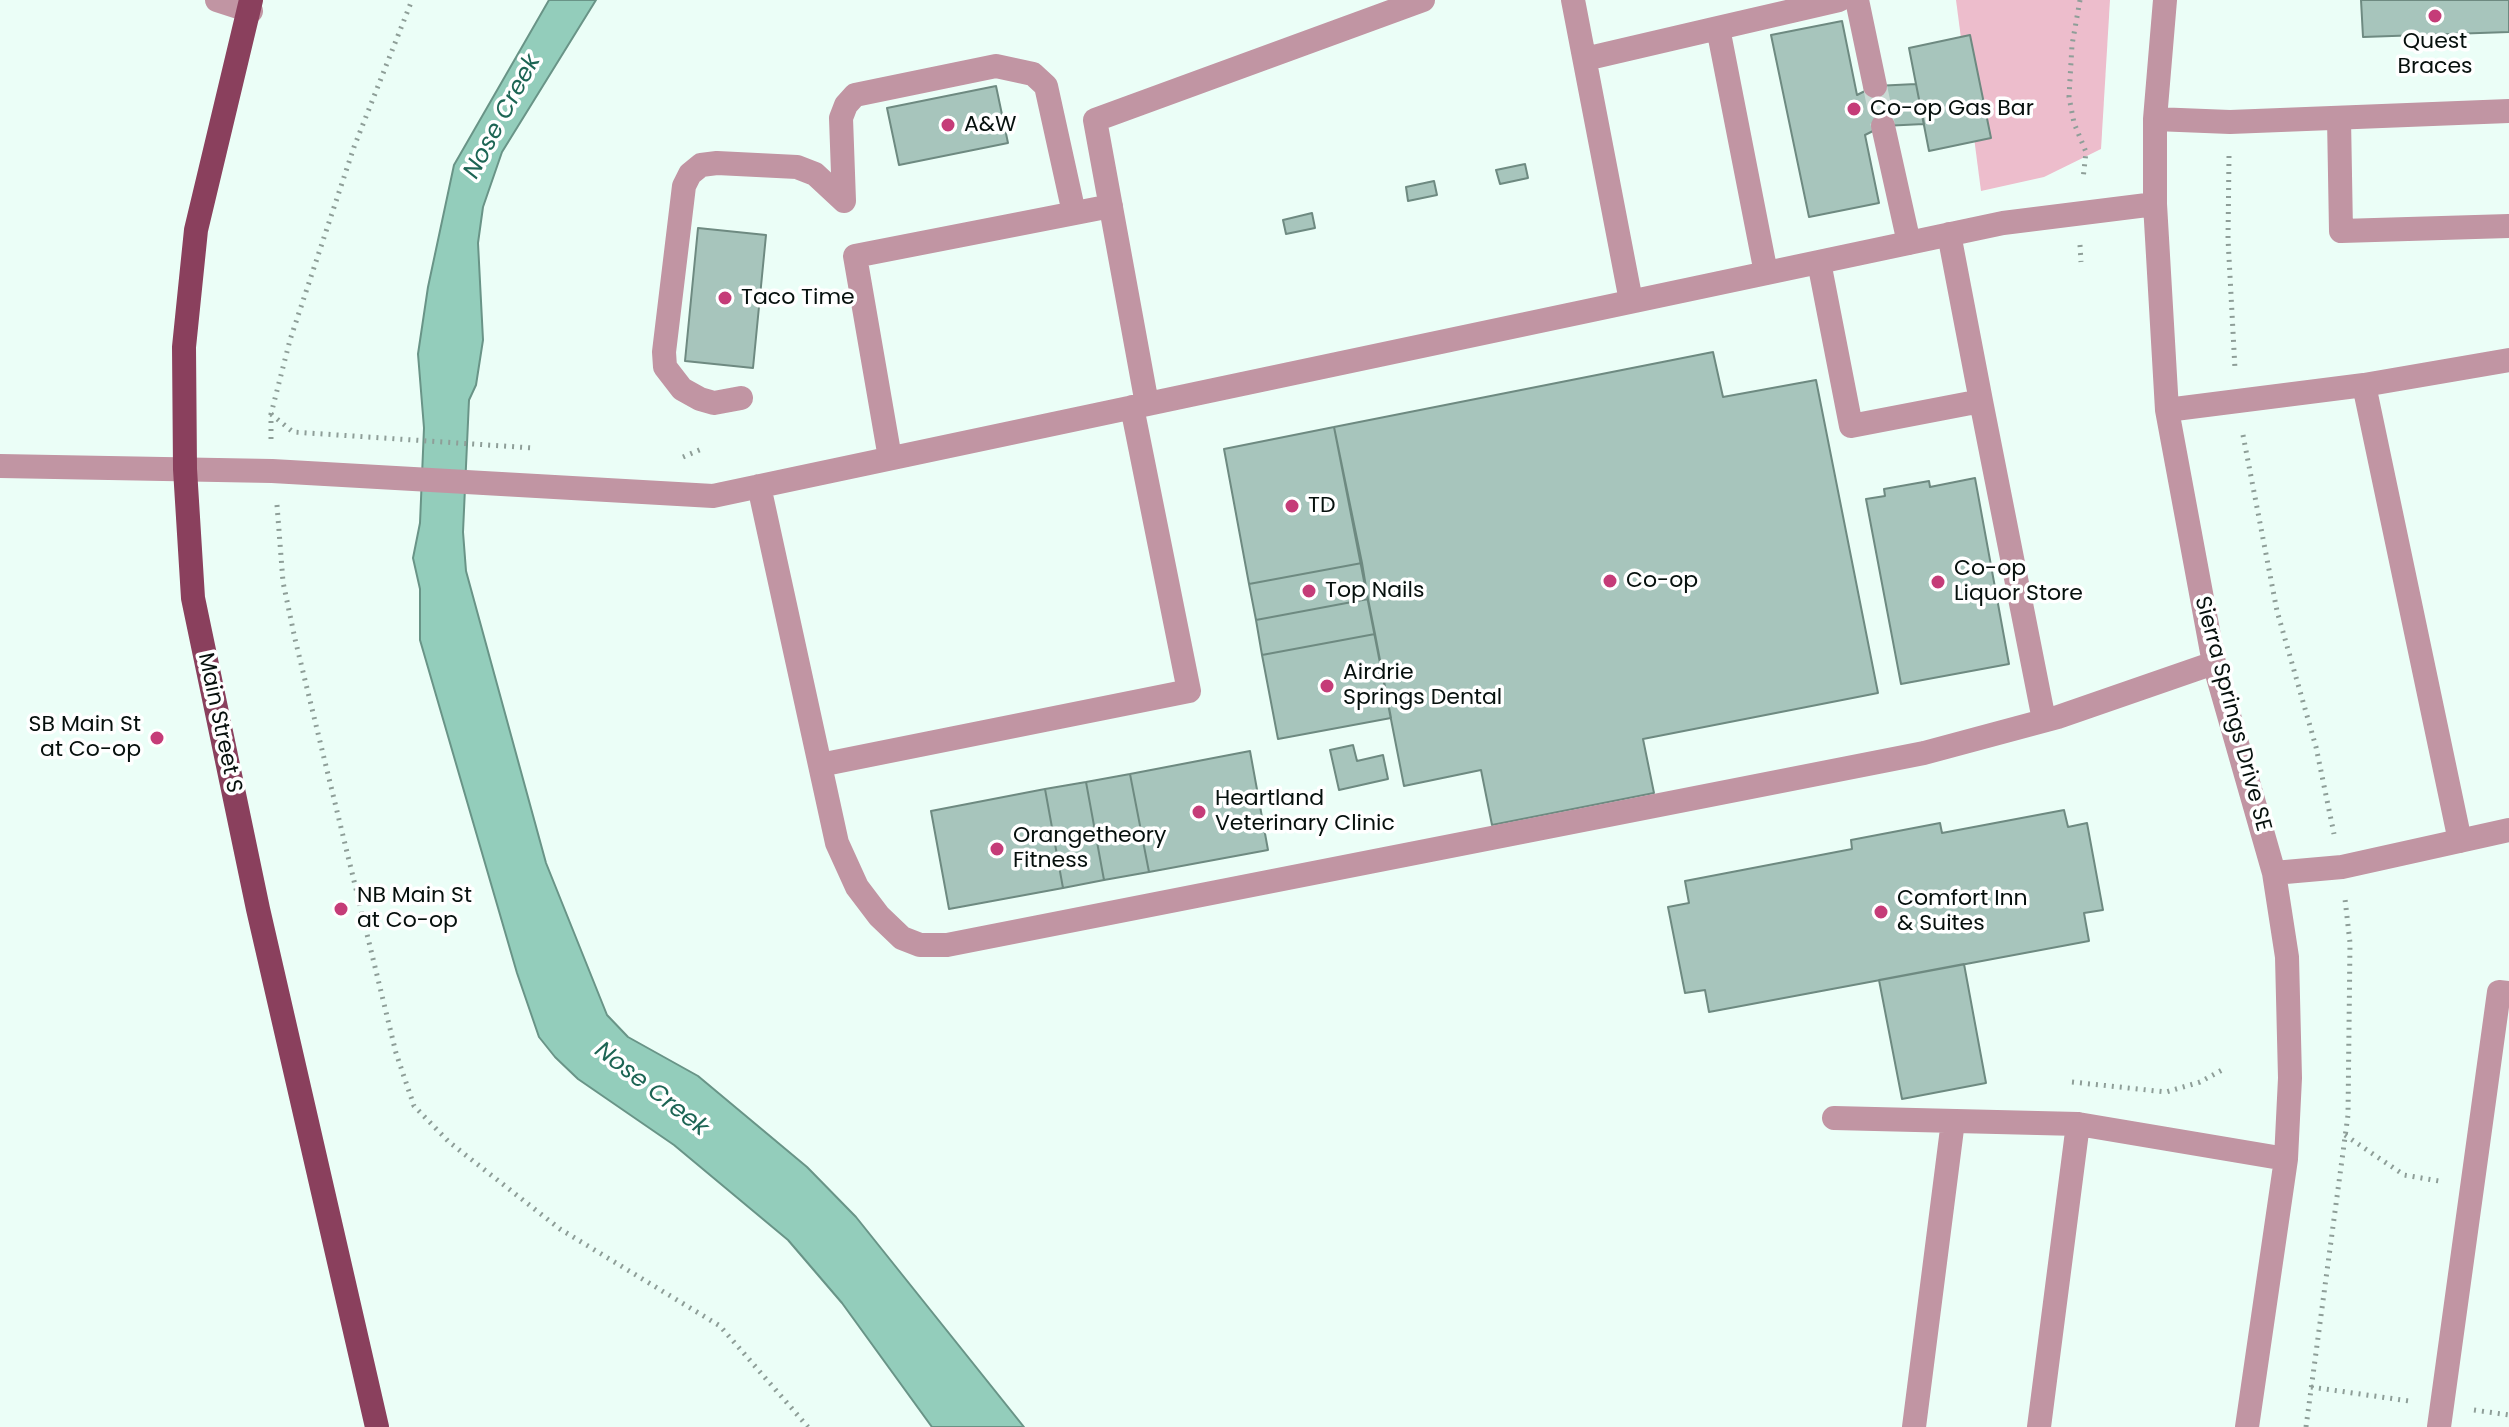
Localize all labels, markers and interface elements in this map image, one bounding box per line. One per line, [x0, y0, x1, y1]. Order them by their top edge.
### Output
marker: Quest Braces [2426, 7, 2444, 25]
place label: Quest Braces [2397, 29, 2473, 80]
water label: Nose Creek [458, 50, 548, 184]
place label: Co-op Gas Bar [1870, 96, 2034, 122]
marker: Co-op Gas Bar [1845, 100, 1863, 118]
place label: A&W [964, 112, 1017, 138]
marker: A&W [939, 116, 957, 134]
place label: Taco Time [741, 285, 855, 311]
marker: Taco Time [716, 289, 734, 307]
place label: TD [1308, 493, 1335, 519]
marker: TD [1283, 497, 1301, 515]
place label: Co-op Liquor Store [1954, 556, 2083, 608]
place label: Co-op [1626, 568, 1698, 594]
marker: Co-op [1601, 572, 1619, 590]
marker: Co-op Liquor Store [1929, 573, 1947, 591]
place label: Top Nails [1325, 578, 1424, 604]
marker: Top Nails [1300, 582, 1318, 600]
street label: Sierra Springs Drive SE [2188, 594, 2276, 834]
street label: Main Street S [191, 651, 247, 795]
place label: Airdrie Springs Dental [1343, 660, 1502, 712]
marker: Airdrie Springs Dental [1318, 677, 1336, 695]
place label: SB Main St at Co-op [29, 712, 141, 764]
marker: SB Main St at Co-op [148, 729, 166, 747]
place label: Heartland Veterinary Clinic [1215, 786, 1395, 838]
marker: Heartland Veterinary Clinic [1190, 803, 1208, 821]
place label: Orangetheory Fitness [1013, 823, 1166, 874]
marker: Orangetheory Fitness [988, 840, 1006, 858]
place label: NB Main St at Co-op [357, 883, 472, 934]
place label: Comfort Inn & Suites [1897, 886, 2028, 938]
marker: NB Main St at Co-op [332, 900, 350, 918]
marker: Comfort Inn & Suites [1872, 903, 1890, 921]
water label: Nose Creek [588, 1037, 714, 1143]

